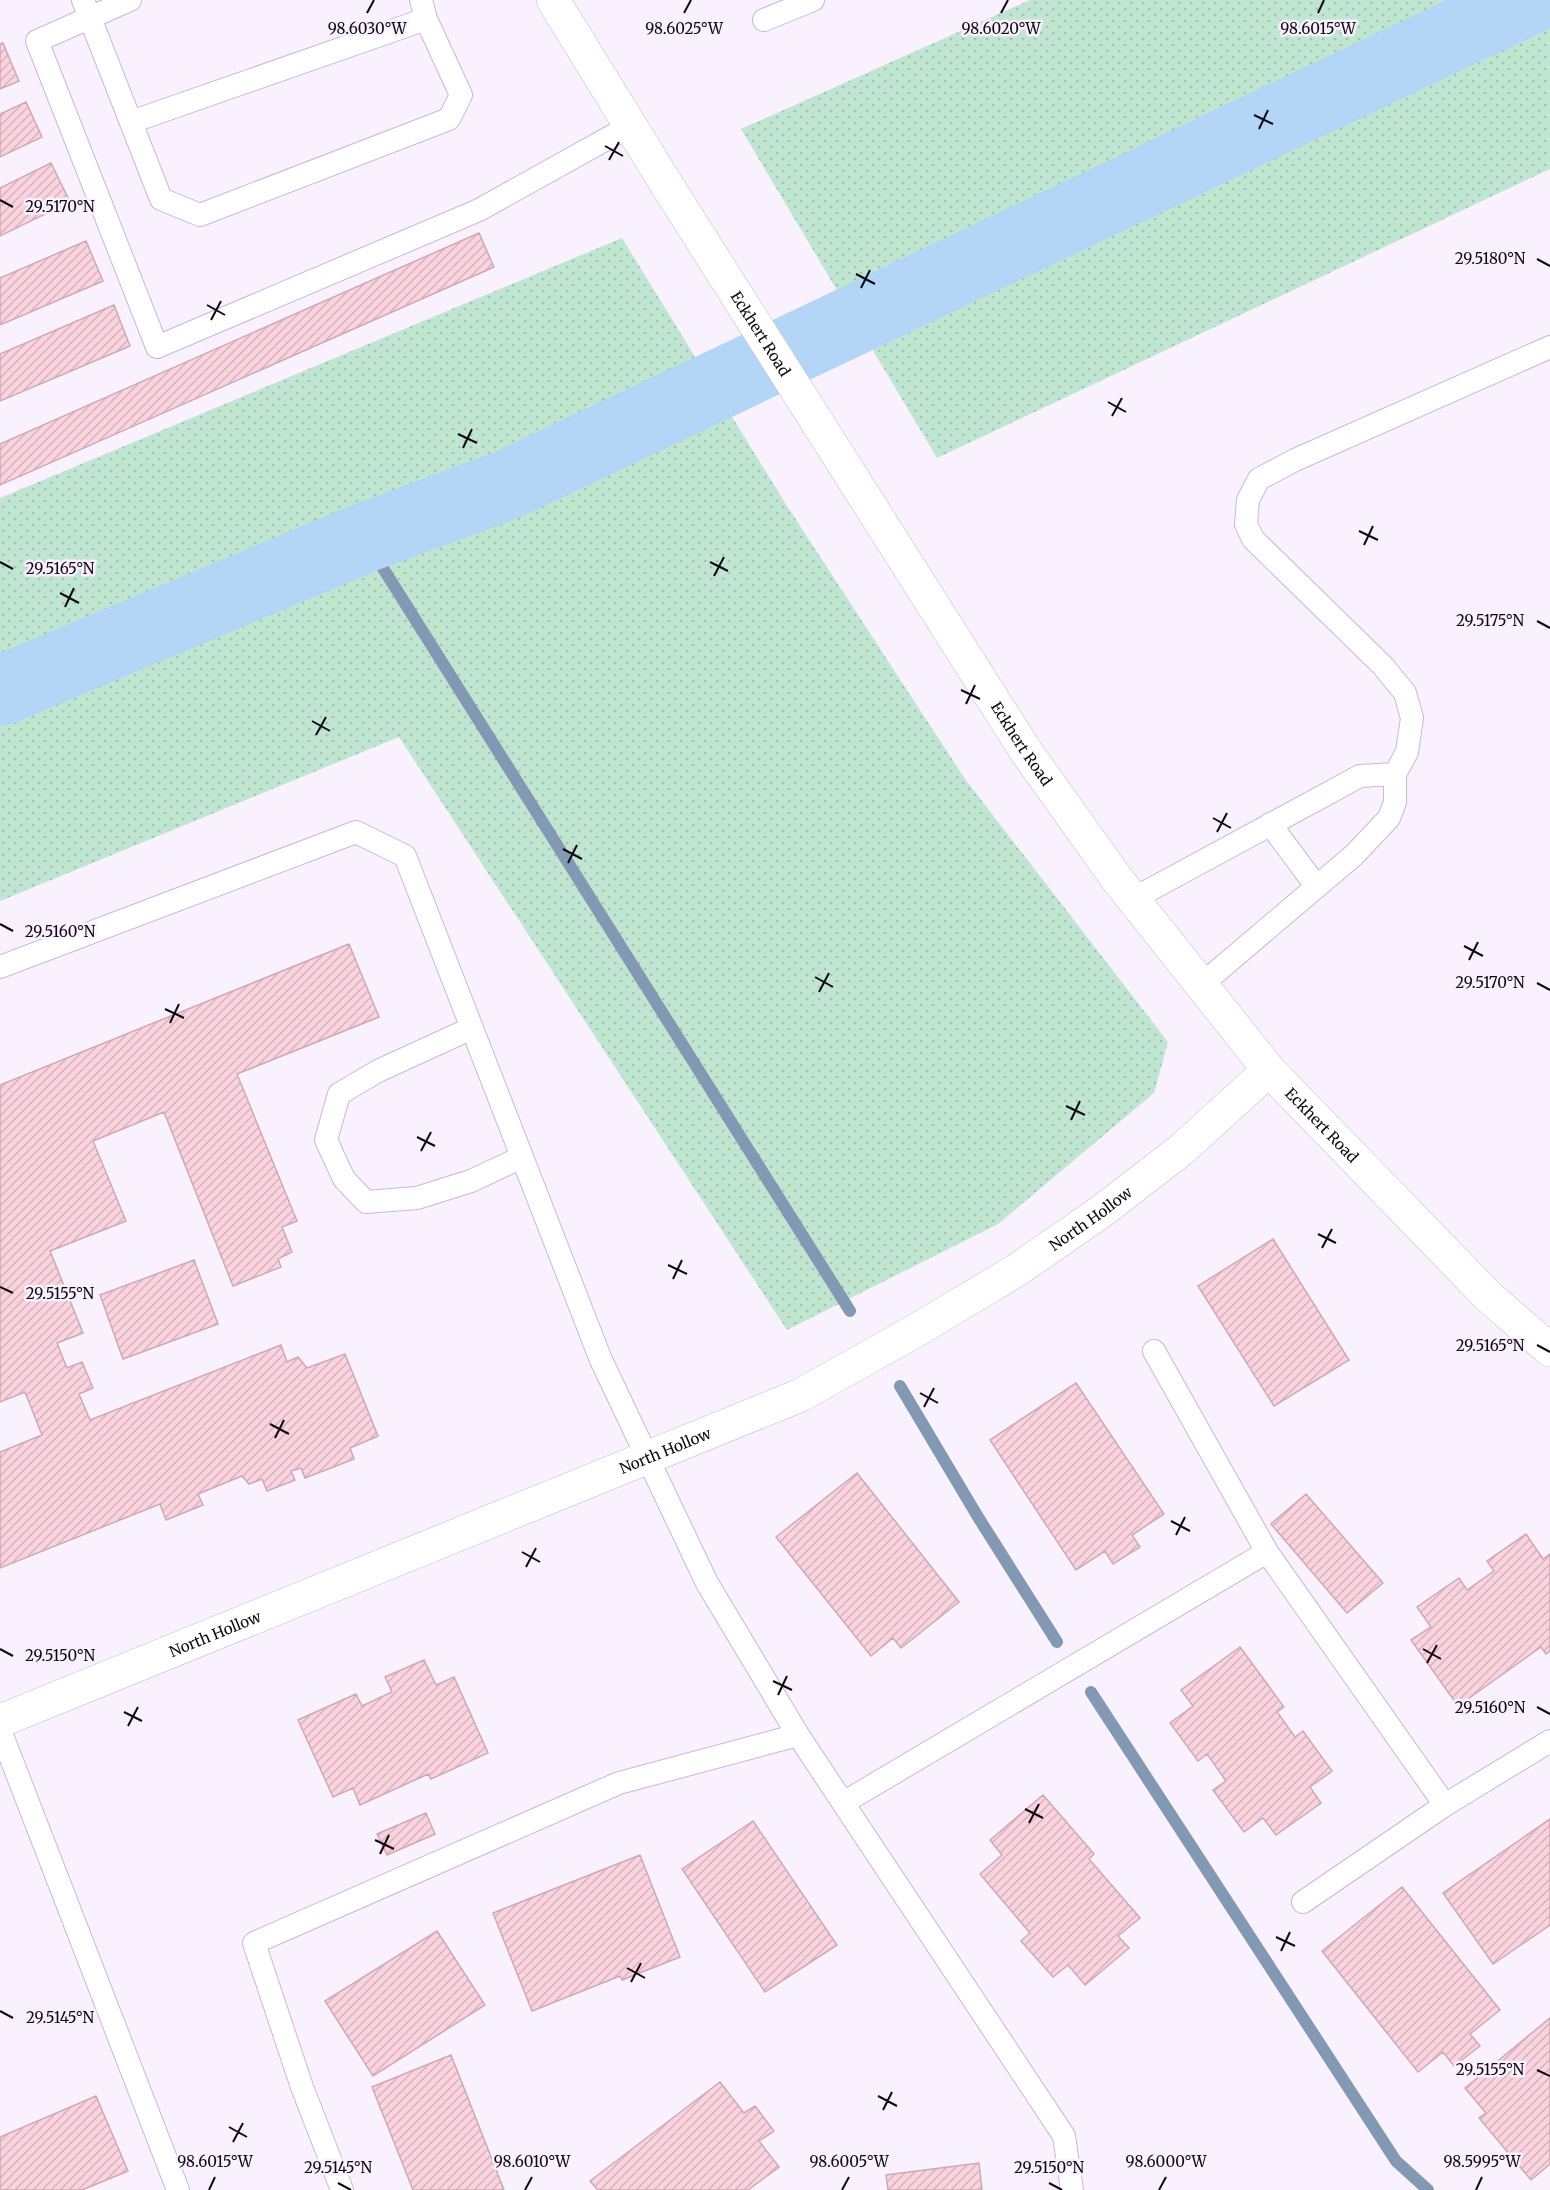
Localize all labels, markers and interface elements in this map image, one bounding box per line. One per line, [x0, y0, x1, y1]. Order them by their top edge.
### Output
text: 98.6030°W [328, 19, 407, 38]
text: 98.6025°W [645, 19, 724, 38]
text: 98.6020°W [961, 19, 1042, 38]
text: 98.6015°W [1280, 19, 1357, 38]
text: 29.5170°N [25, 197, 95, 216]
text: 29.5180°N [1455, 249, 1526, 268]
street label: Eckhert Road [727, 287, 795, 379]
text: 29.5165°N [26, 559, 95, 578]
text: 29.5175°N [1456, 611, 1524, 630]
street label: Eckhert Road [987, 698, 1057, 789]
text: 29.5160°N [25, 922, 96, 941]
text: 29.5170°N [1455, 973, 1525, 992]
street label: Eckhert Road [1282, 1083, 1363, 1166]
street label: North Hollow [1045, 1182, 1136, 1254]
text: 29.5155°N [26, 1284, 95, 1303]
text: 29.5165°N [1456, 1336, 1525, 1355]
street label: North Hollow [616, 1423, 714, 1477]
street label: North Hollow [166, 1606, 264, 1661]
text: 29.5150°N [25, 1646, 95, 1665]
text: 29.5160°N [1455, 1698, 1526, 1717]
text: 29.5145°N [26, 2008, 94, 2027]
text: 29.5155°N [1456, 2060, 1525, 2079]
text: 98.6015°W [177, 2152, 254, 2171]
text: 98.6010°W [494, 2152, 571, 2171]
text: 98.6005°W [809, 2152, 890, 2171]
text: 98.6000°W [1126, 2152, 1207, 2171]
text: 98.5995°W [1443, 2152, 1522, 2171]
text: 29.5145°N [304, 2158, 372, 2177]
text: 29.5150°N [1014, 2158, 1084, 2177]

